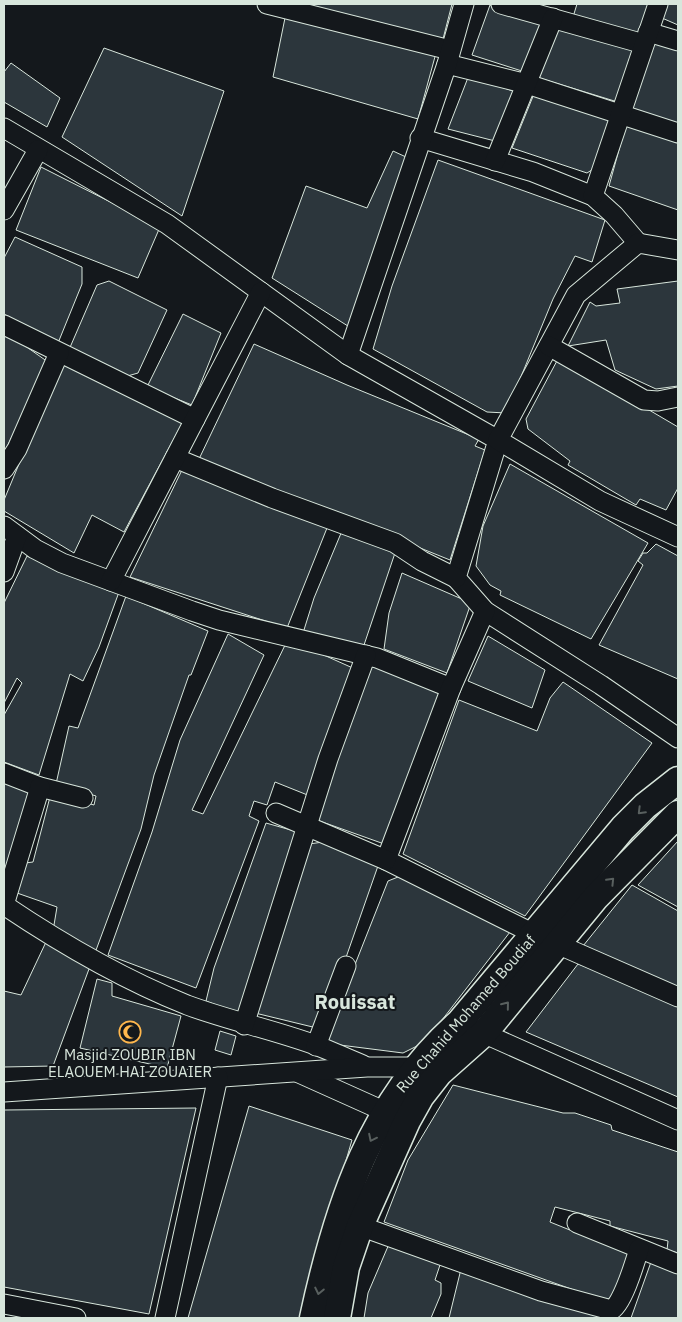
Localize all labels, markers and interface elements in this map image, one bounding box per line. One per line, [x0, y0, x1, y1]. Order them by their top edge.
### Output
one-way arrow [637, 805, 646, 814]
one-way arrow [605, 878, 614, 887]
street label: Rue Chahid Mohamed Boudiaf [392, 931, 539, 1096]
district label: Rouissat [314, 988, 396, 1015]
one-way arrow [500, 1002, 508, 1011]
mosque icon: Masjid ZOUBIR IBN ELAOUEM HAI ZOUAIER [118, 1020, 142, 1044]
place label: Masjid ZOUBIR IBN ELAOUEM HAI ZOUAIER [48, 1045, 212, 1081]
one-way arrow [367, 1133, 378, 1142]
one-way arrow [314, 1287, 325, 1296]

